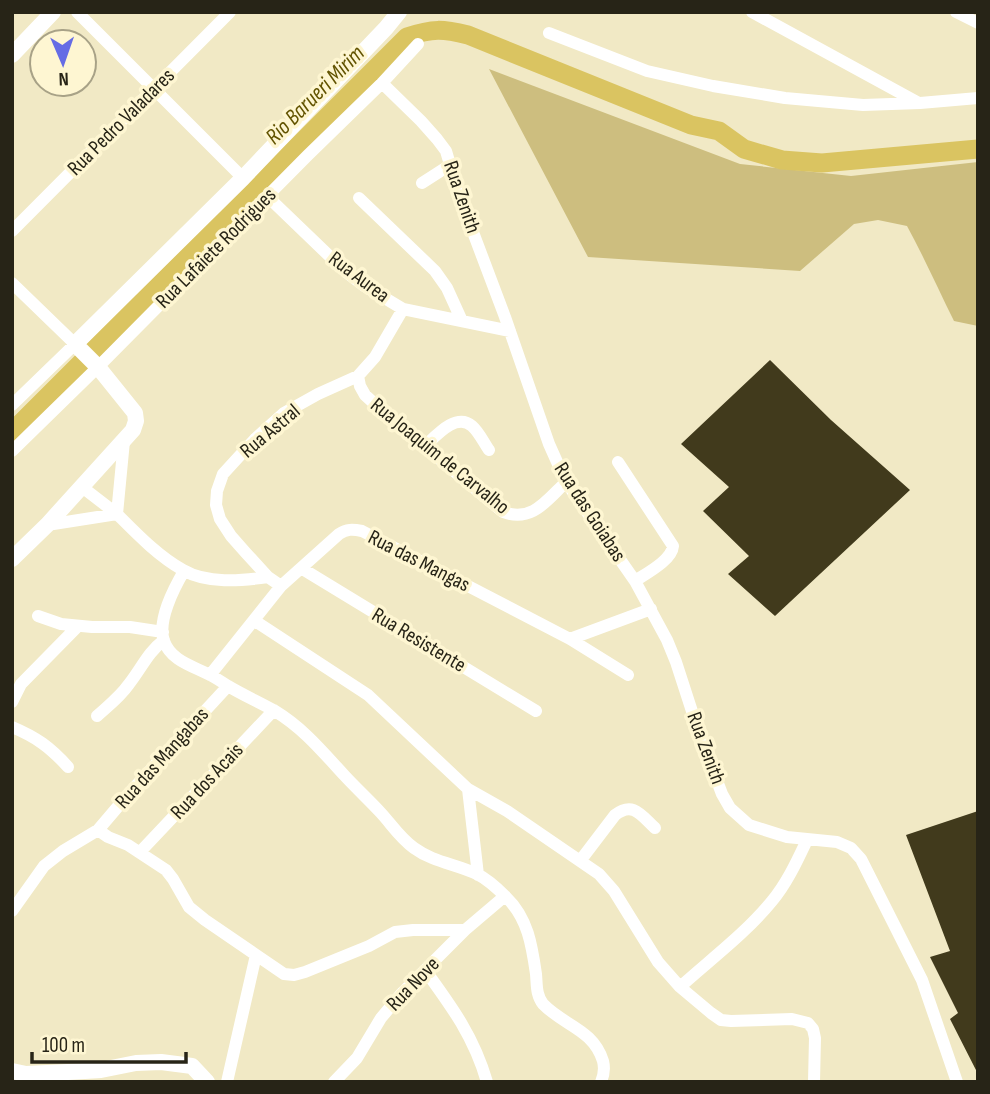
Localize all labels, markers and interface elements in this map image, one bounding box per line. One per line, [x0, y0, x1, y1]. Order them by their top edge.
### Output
north arrow [28, 28, 98, 98]
water label: Rio Barueri Mirim [260, 39, 371, 150]
street label: Rua Pedro Valadares [62, 63, 180, 181]
text: N [58, 67, 69, 90]
street label: Rua Zenith [438, 158, 486, 236]
street label: Rua Lafaiete Rodrigues [151, 183, 281, 313]
street label: Rua Aurea [324, 246, 394, 308]
street label: Rua Joaquim de Carvalho [366, 392, 514, 520]
street label: Rua Astral [235, 399, 305, 463]
street label: Rua das Goiabas [549, 458, 631, 566]
street label: Rua das Mangas [364, 525, 474, 597]
street label: Rua Resistente [367, 602, 471, 678]
street label: Rua das Mangabas [110, 702, 214, 814]
street label: Rua Zenith [681, 709, 731, 787]
street label: Rua dos Acais [165, 738, 249, 824]
street label: Rua Nove [381, 952, 445, 1016]
scale bar [32, 1020, 186, 1064]
text: 100 m [42, 1033, 85, 1058]

